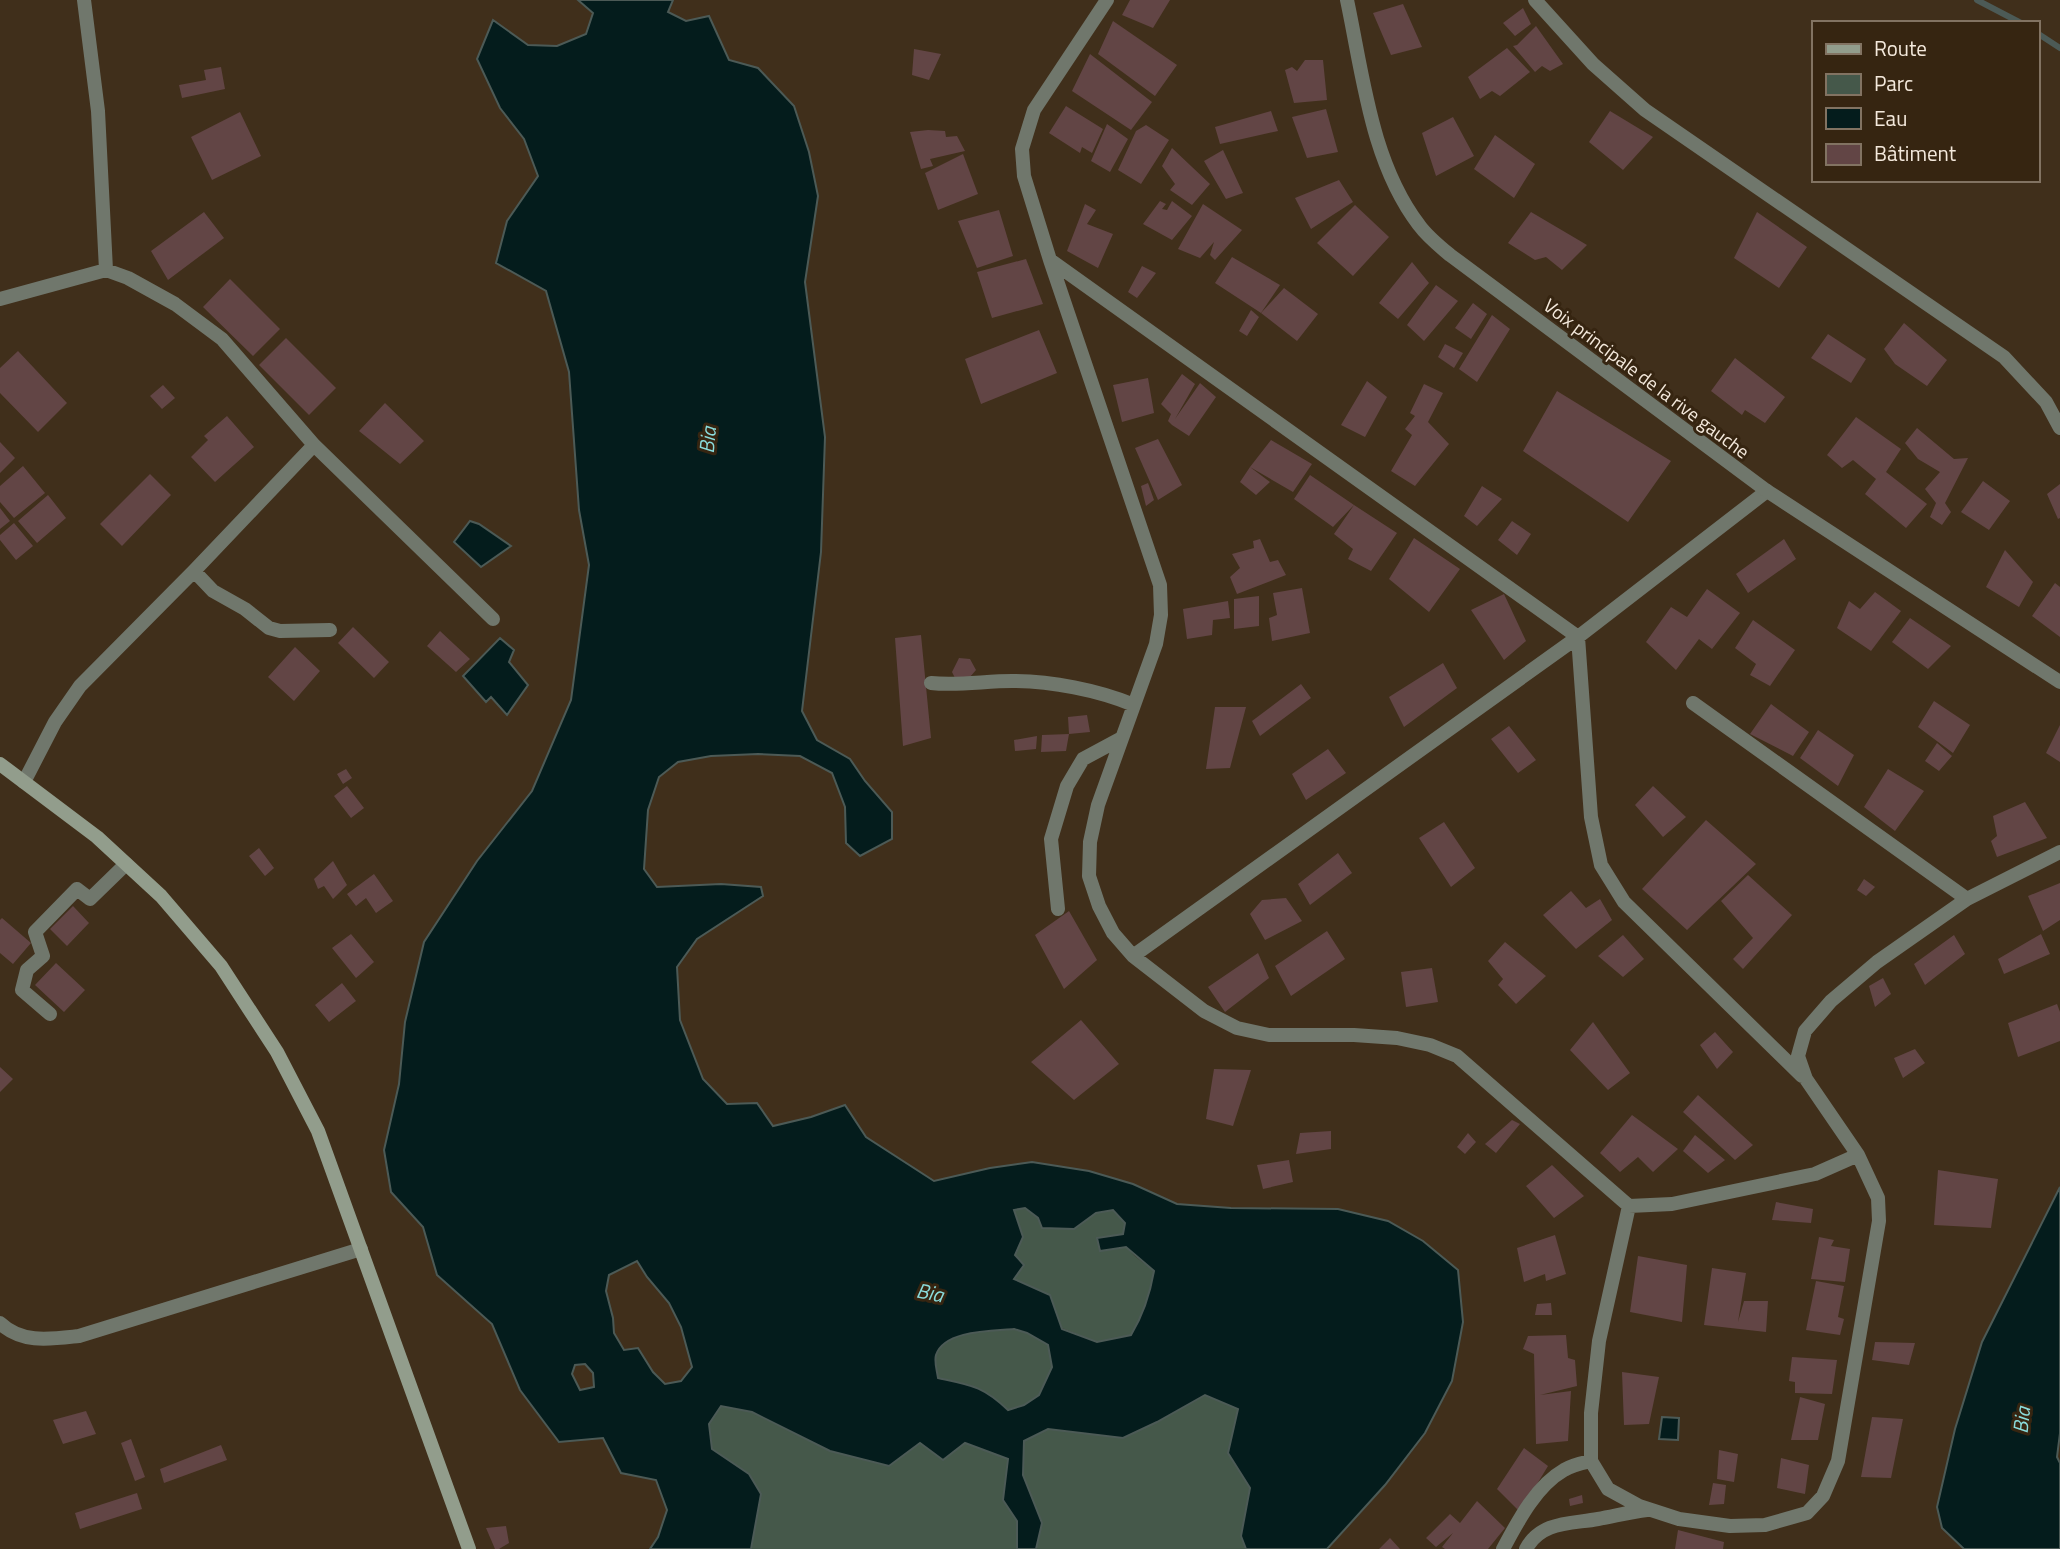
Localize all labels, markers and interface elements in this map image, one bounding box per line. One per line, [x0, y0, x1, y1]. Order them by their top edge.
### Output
legend [1812, 21, 2039, 182]
text: Route [1874, 32, 1927, 64]
text: Parc [1874, 67, 1913, 99]
text: Eau [1874, 102, 1907, 134]
text: Bâtiment [1874, 137, 1957, 169]
street label: Voix principale de la rive gauche [1538, 291, 1756, 465]
water label: Bia [690, 424, 724, 455]
water label: Bia [914, 1274, 948, 1311]
water label: Bia [2004, 1403, 2038, 1435]

